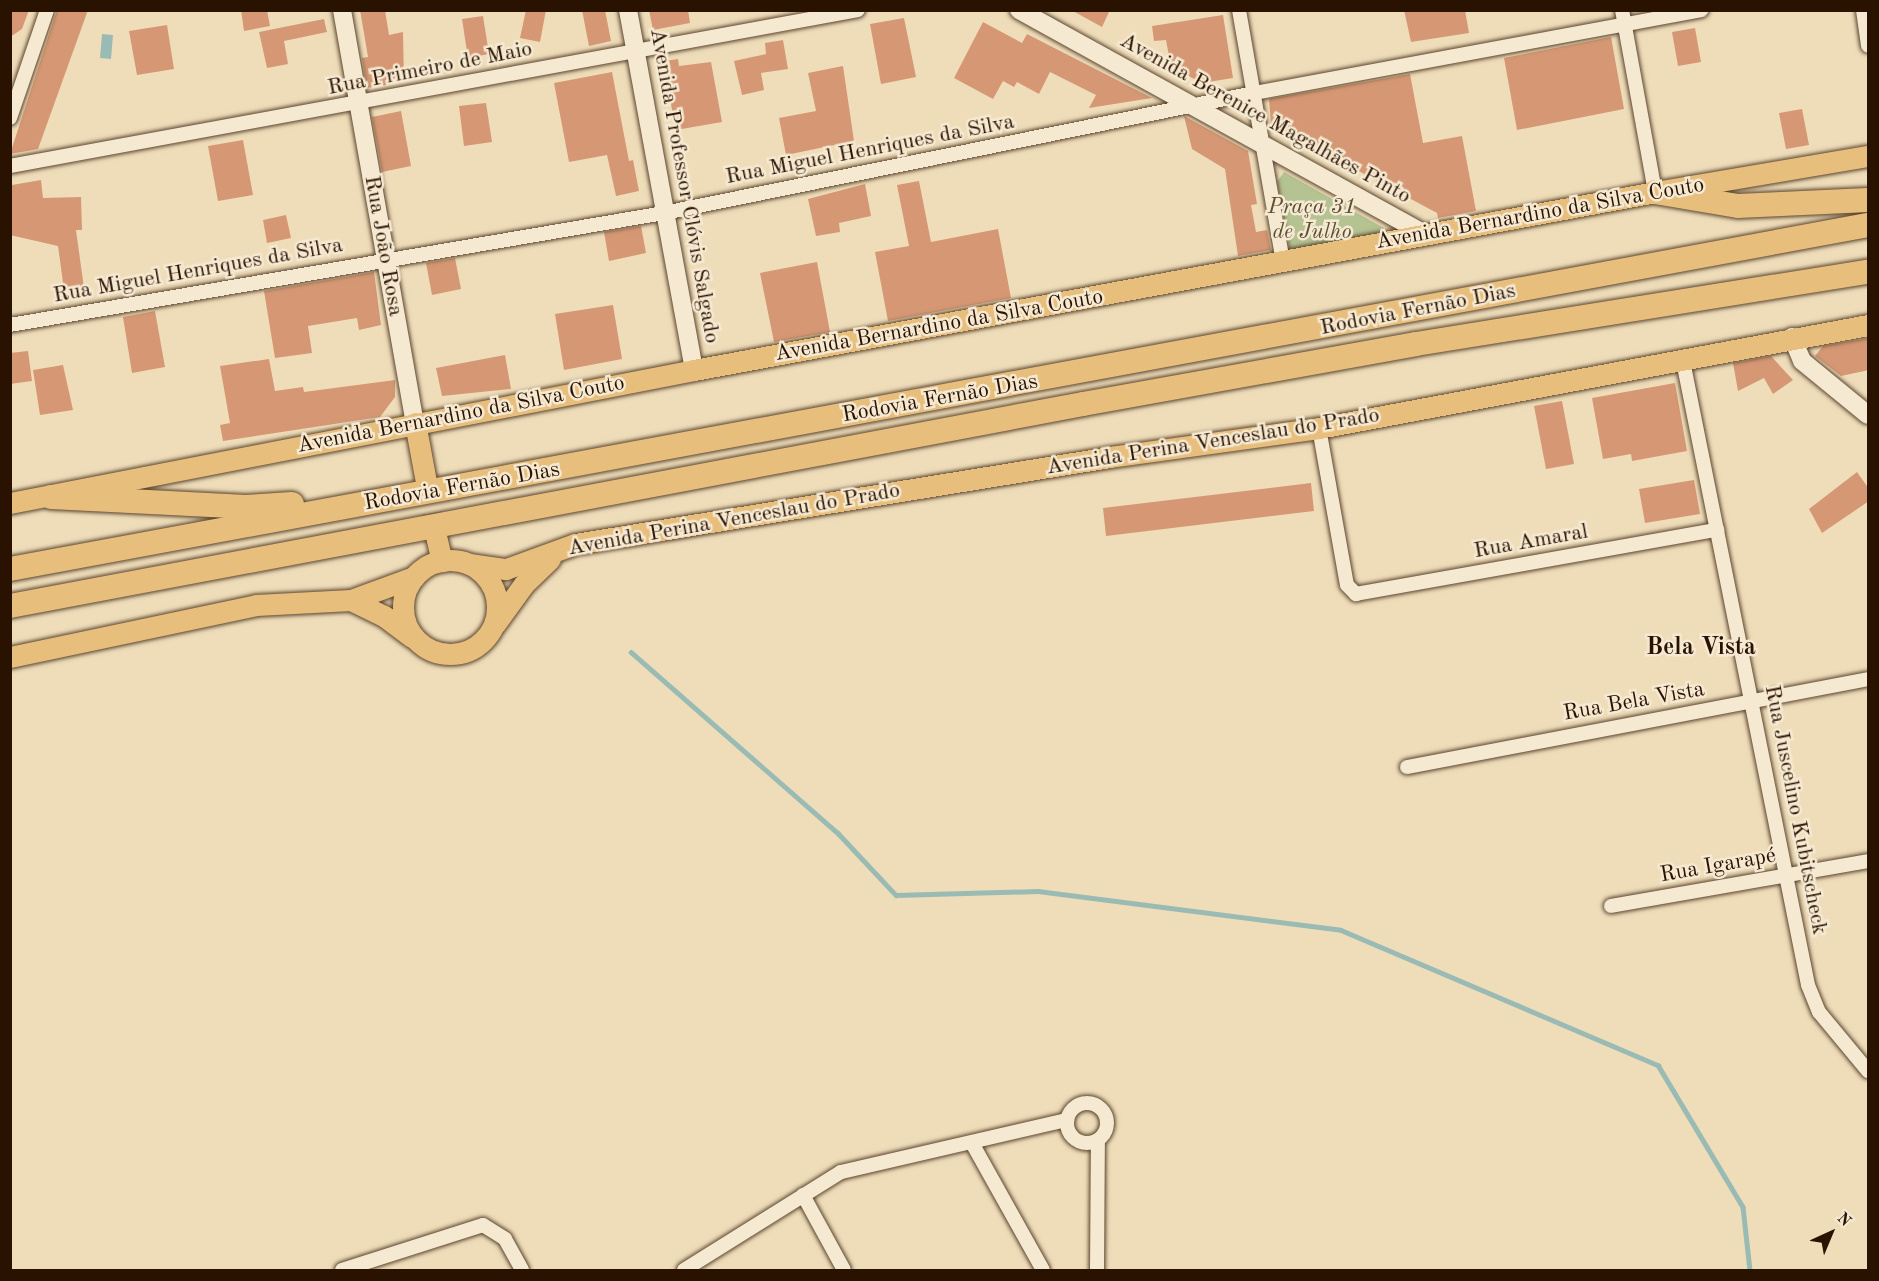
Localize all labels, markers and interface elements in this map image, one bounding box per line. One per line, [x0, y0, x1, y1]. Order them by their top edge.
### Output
street label: Avenida Professor Clóvis Salgado [643, 26, 725, 346]
street label: Avenida Berenice Magalhães Pinto [1115, 28, 1415, 210]
street label: Rua Primeiro de Maio [325, 36, 535, 102]
street label: Rua Miguel Henriques da Silva [723, 109, 1017, 191]
street label: Avenida Bernardino da Silva Couto [1374, 172, 1706, 256]
street label: Rua João Rosa [358, 174, 408, 318]
park label: Praça 31 de Julho [1268, 194, 1356, 246]
street label: Rua Miguel Henriques da Silva [51, 233, 345, 309]
street label: Rodovia Fernão Dias [1318, 278, 1518, 342]
street label: Avenida Bernardino da Silva Couto [773, 284, 1105, 368]
street label: Rodovia Fernão Dias [840, 369, 1040, 429]
street label: Avenida Bernardino da Silva Couto [295, 370, 627, 460]
street label: Avenida Perina Venceslau do Prado [1045, 403, 1381, 481]
street label: Rodovia Fernão Dias [362, 457, 562, 517]
street label: Avenida Perina Venceslau do Prado [566, 478, 902, 562]
street label: Rua Amaral [1472, 519, 1590, 565]
district label: Bela Vista [1646, 635, 1756, 663]
street label: Rua Bela Vista [1561, 677, 1707, 727]
street label: Rua Juscelino Kubitscheck [1758, 683, 1832, 937]
street label: Rua Igarapé [1658, 843, 1778, 889]
north arrow [1801, 1203, 1861, 1263]
text: N [1834, 1210, 1853, 1230]

